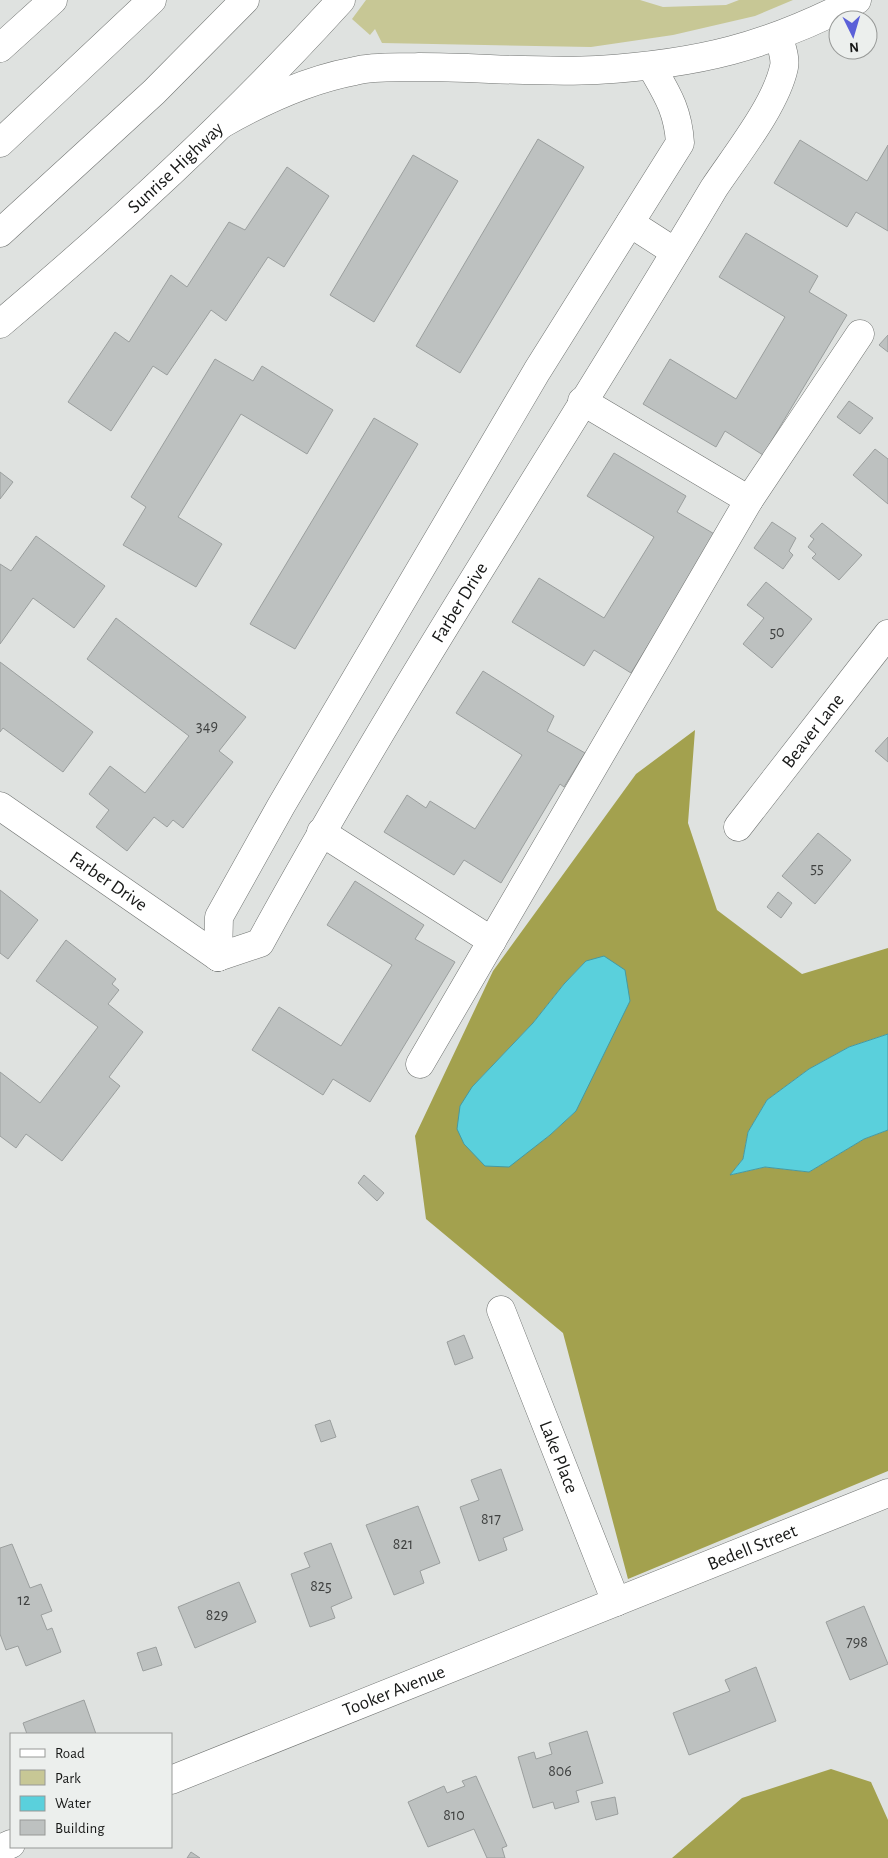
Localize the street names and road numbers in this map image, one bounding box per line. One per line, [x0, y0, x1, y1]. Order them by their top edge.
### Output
street label: Sunrise Highway [124, 118, 227, 217]
street label: Farber Drive [428, 559, 491, 646]
street label: Beaver Lane [778, 690, 847, 771]
street label: Farber Drive [66, 848, 151, 915]
street label: Lake Place [536, 1418, 582, 1496]
street label: Bedell Street [705, 1521, 800, 1574]
street label: Tooker Avenue [340, 1662, 448, 1720]

